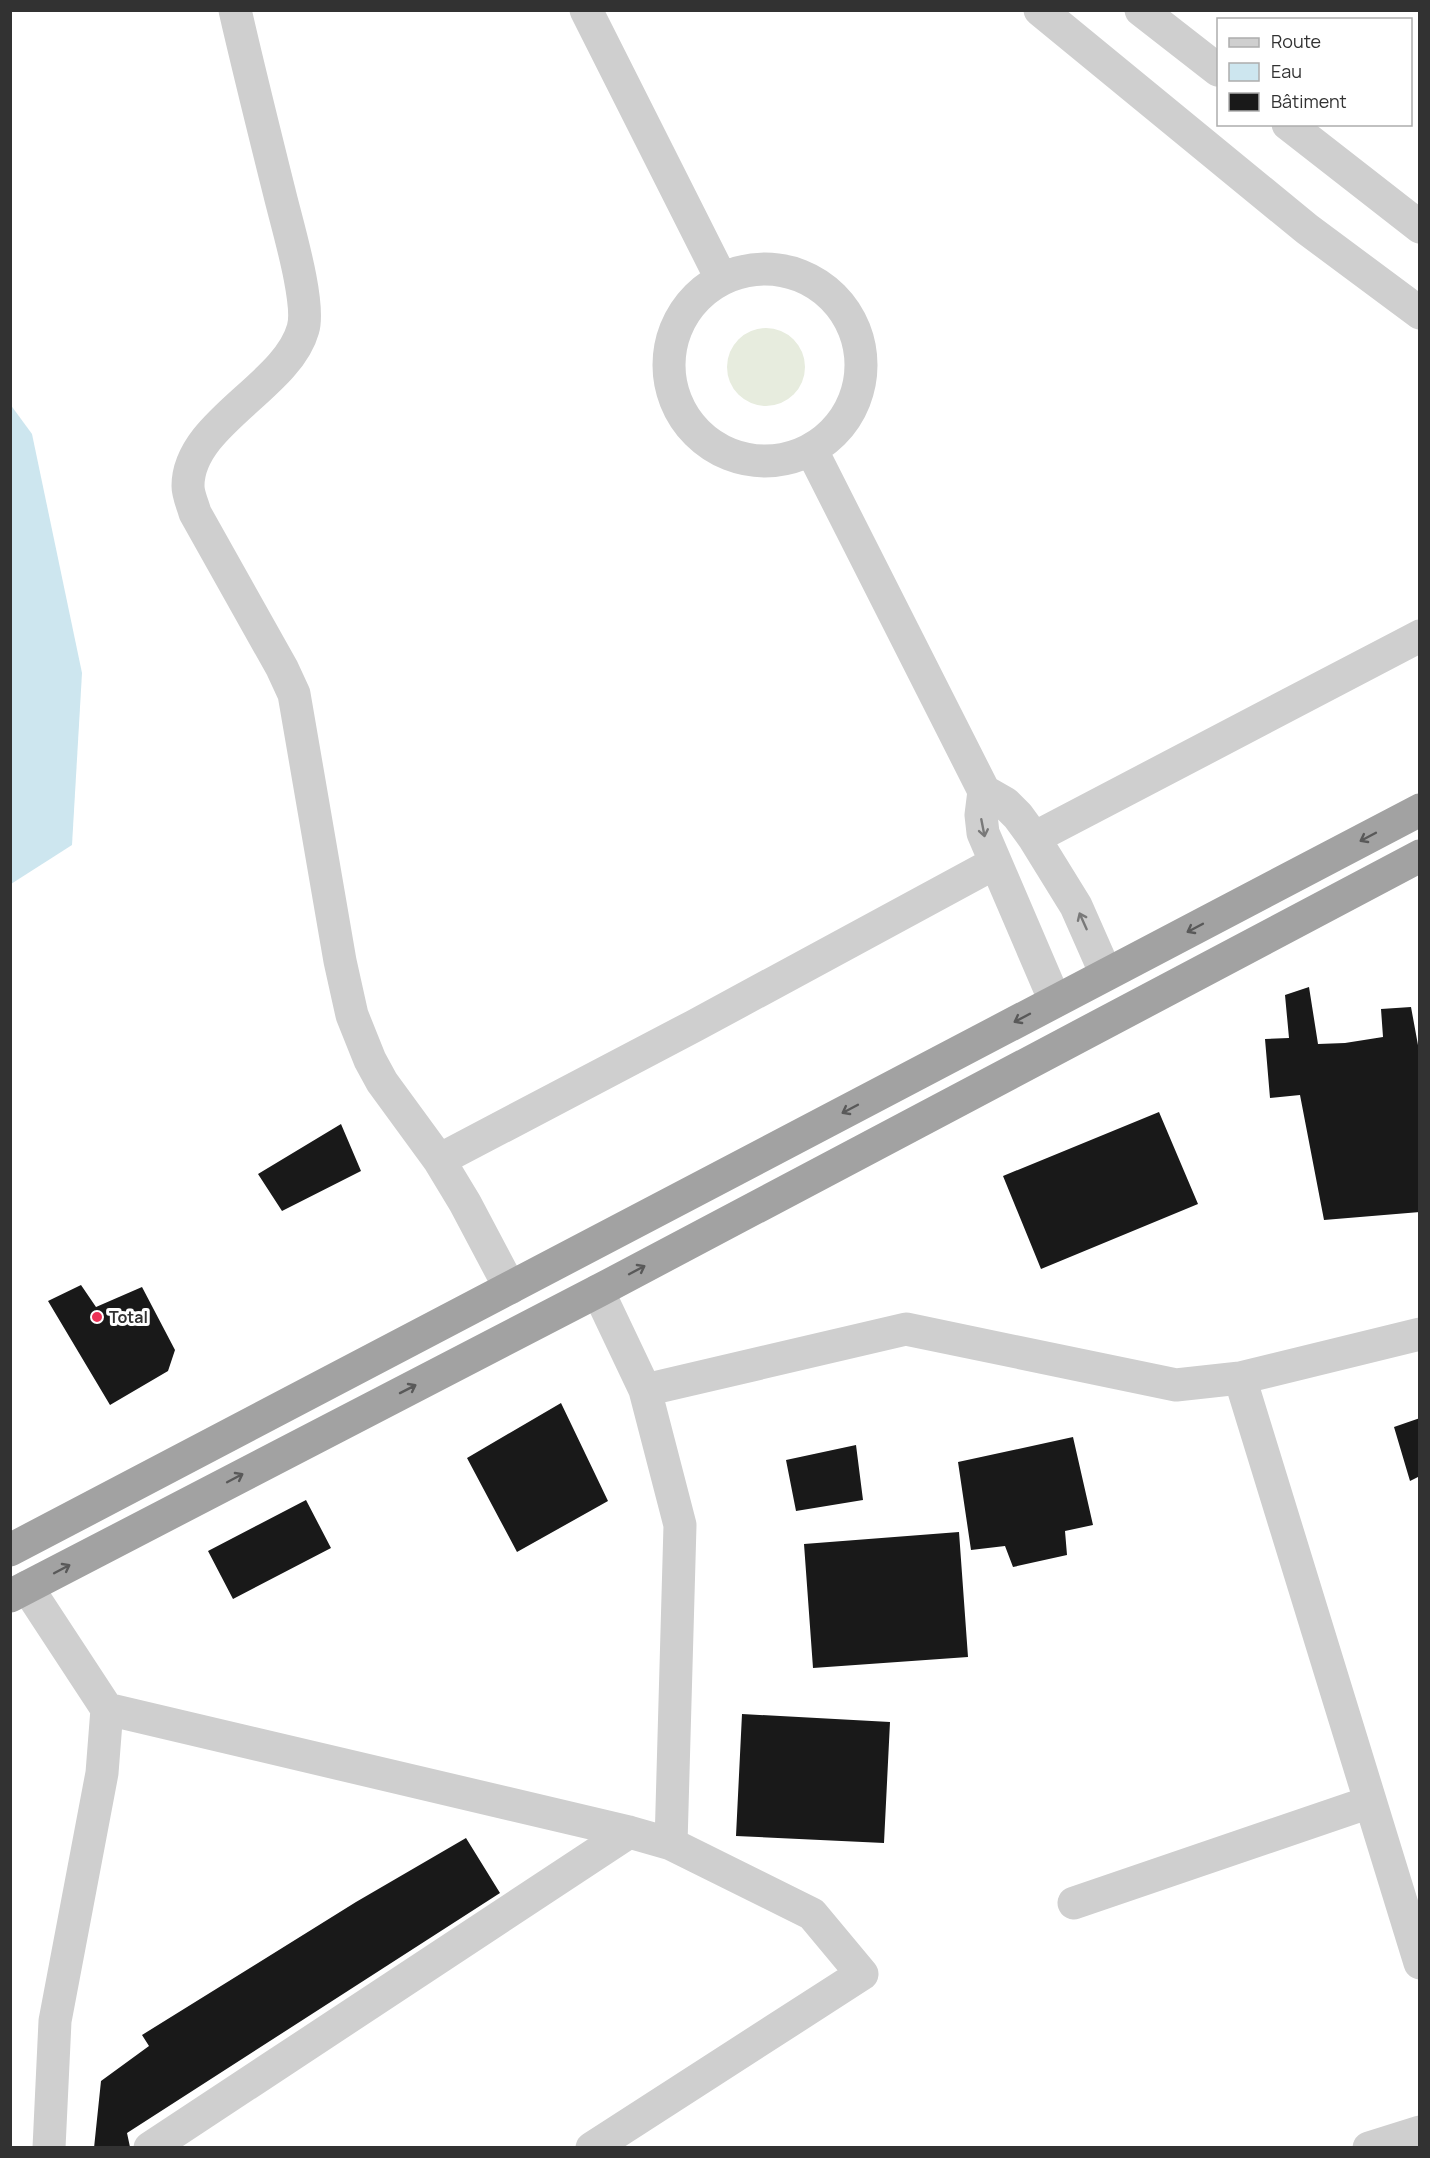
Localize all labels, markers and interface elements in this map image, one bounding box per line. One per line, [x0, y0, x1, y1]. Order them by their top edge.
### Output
legend [1217, 18, 1412, 126]
text: Route [1271, 29, 1321, 53]
text: Eau [1271, 59, 1302, 83]
text: Bâtiment [1271, 89, 1347, 113]
one-way arrow [978, 818, 989, 837]
one-way arrow [1359, 832, 1377, 843]
one-way arrow [1076, 912, 1088, 930]
one-way arrow [1186, 922, 1204, 934]
one-way arrow [1014, 1013, 1032, 1024]
one-way arrow [841, 1104, 859, 1115]
one-way arrow [628, 1264, 646, 1275]
place label: Total [109, 1306, 148, 1328]
marker: Total [90, 1310, 104, 1324]
one-way arrow [399, 1382, 417, 1394]
one-way arrow [226, 1472, 243, 1484]
one-way arrow [53, 1563, 71, 1574]

